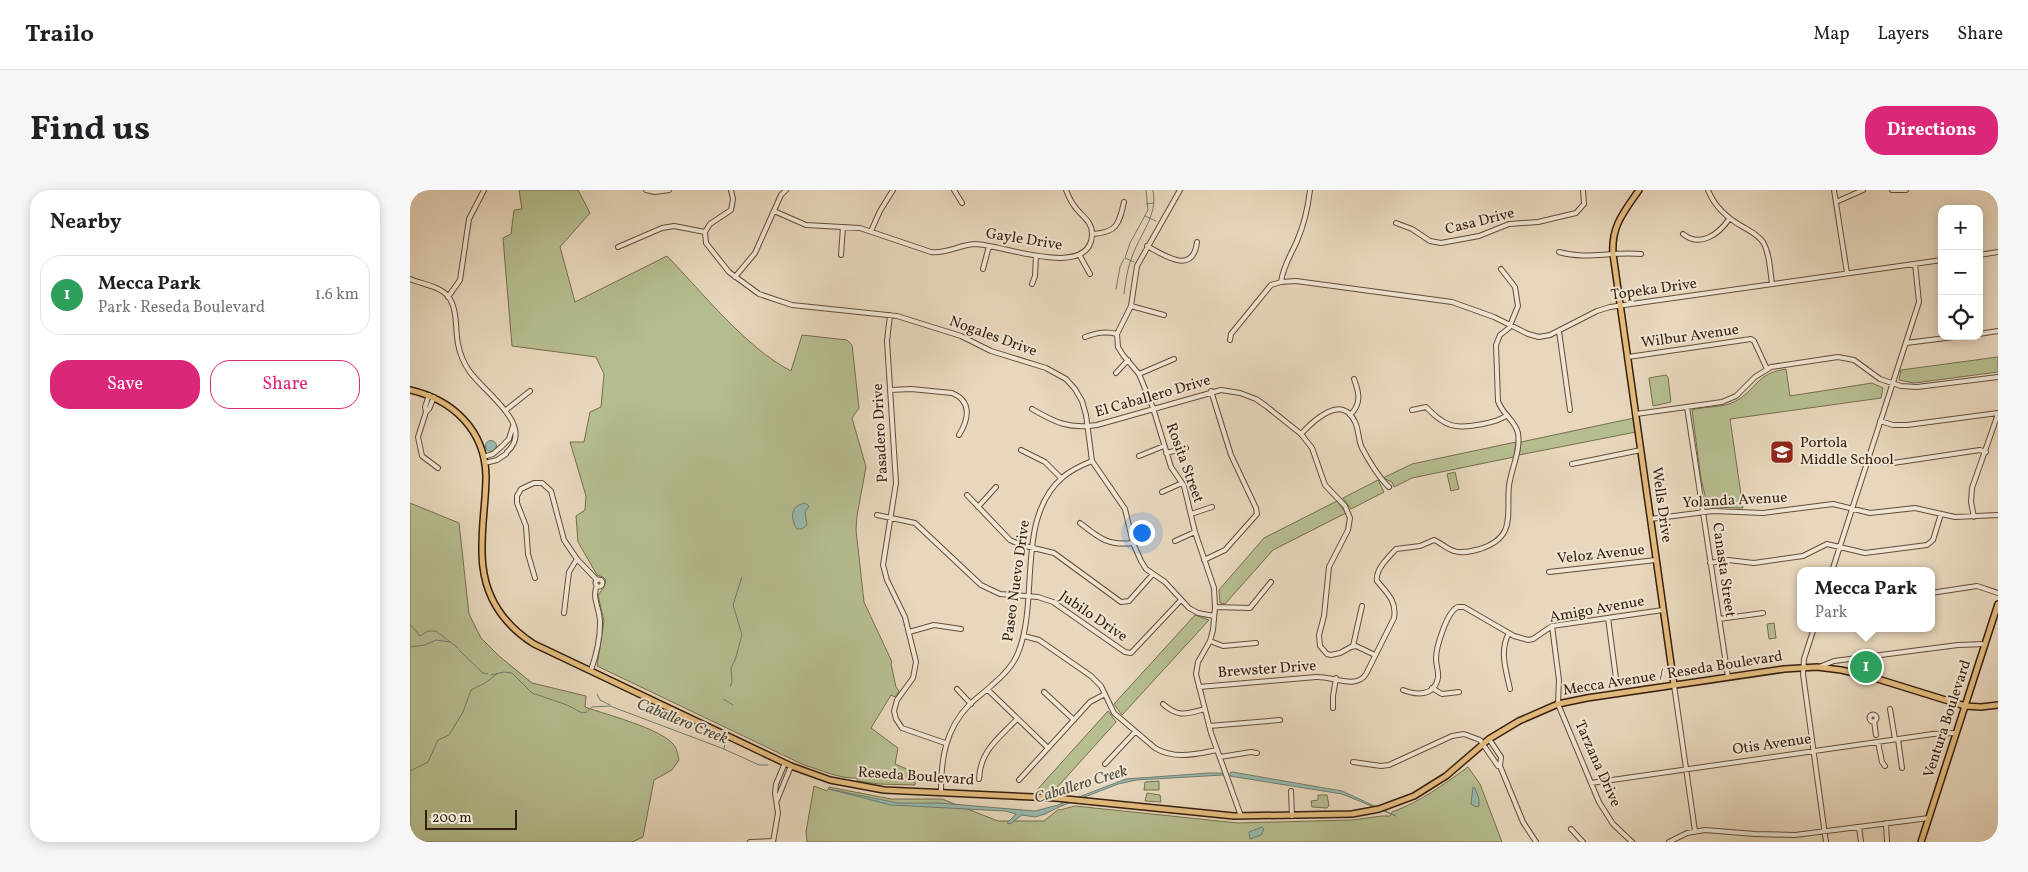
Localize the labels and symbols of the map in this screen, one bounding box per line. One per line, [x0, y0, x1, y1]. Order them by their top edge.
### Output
street label: Casa Drive [1443, 203, 1517, 241]
street label: Gayle Drive [984, 224, 1064, 256]
street label: Topeka Drive [1610, 274, 1698, 306]
street label: Nogales Drive [946, 311, 1040, 363]
street label: Wilbur Avenue [1640, 320, 1740, 354]
street label: El Caballero Drive [1093, 370, 1213, 424]
street label: Pasadero Drive [868, 383, 894, 483]
street label: Rosita Street [1160, 420, 1208, 506]
place label: Portola Middle School [1800, 433, 1894, 471]
school or university icon: Portola Middle School [1769, 439, 1795, 465]
street label: Wells Drive [1645, 466, 1677, 544]
street label: Yolanda Avenue [1682, 488, 1788, 514]
street label: Paseo Nuevo Drive [998, 519, 1036, 643]
your location [1129, 520, 1155, 546]
street label: Canasta Street [1706, 521, 1740, 619]
street label: Veloz Avenue [1556, 540, 1646, 570]
street label: Jubilo Drive [1055, 586, 1131, 648]
street label: Amigo Avenue [1548, 591, 1646, 629]
street label: Mecca Avenue / Reseda Boulevard [1562, 646, 1784, 702]
pin: 1 [1850, 648, 1882, 686]
street label: Brewster Drive [1217, 656, 1317, 684]
street label: Ventura Boulevard [1919, 657, 1977, 781]
water label: Caballero Creek [633, 694, 731, 751]
street label: Tarzana Drive [1569, 717, 1625, 811]
street label: Otis Avenue [1731, 729, 1813, 761]
water label: Caballero Creek [1032, 760, 1131, 810]
street label: Reseda Boulevard [857, 762, 975, 792]
scale bar [425, 807, 518, 830]

